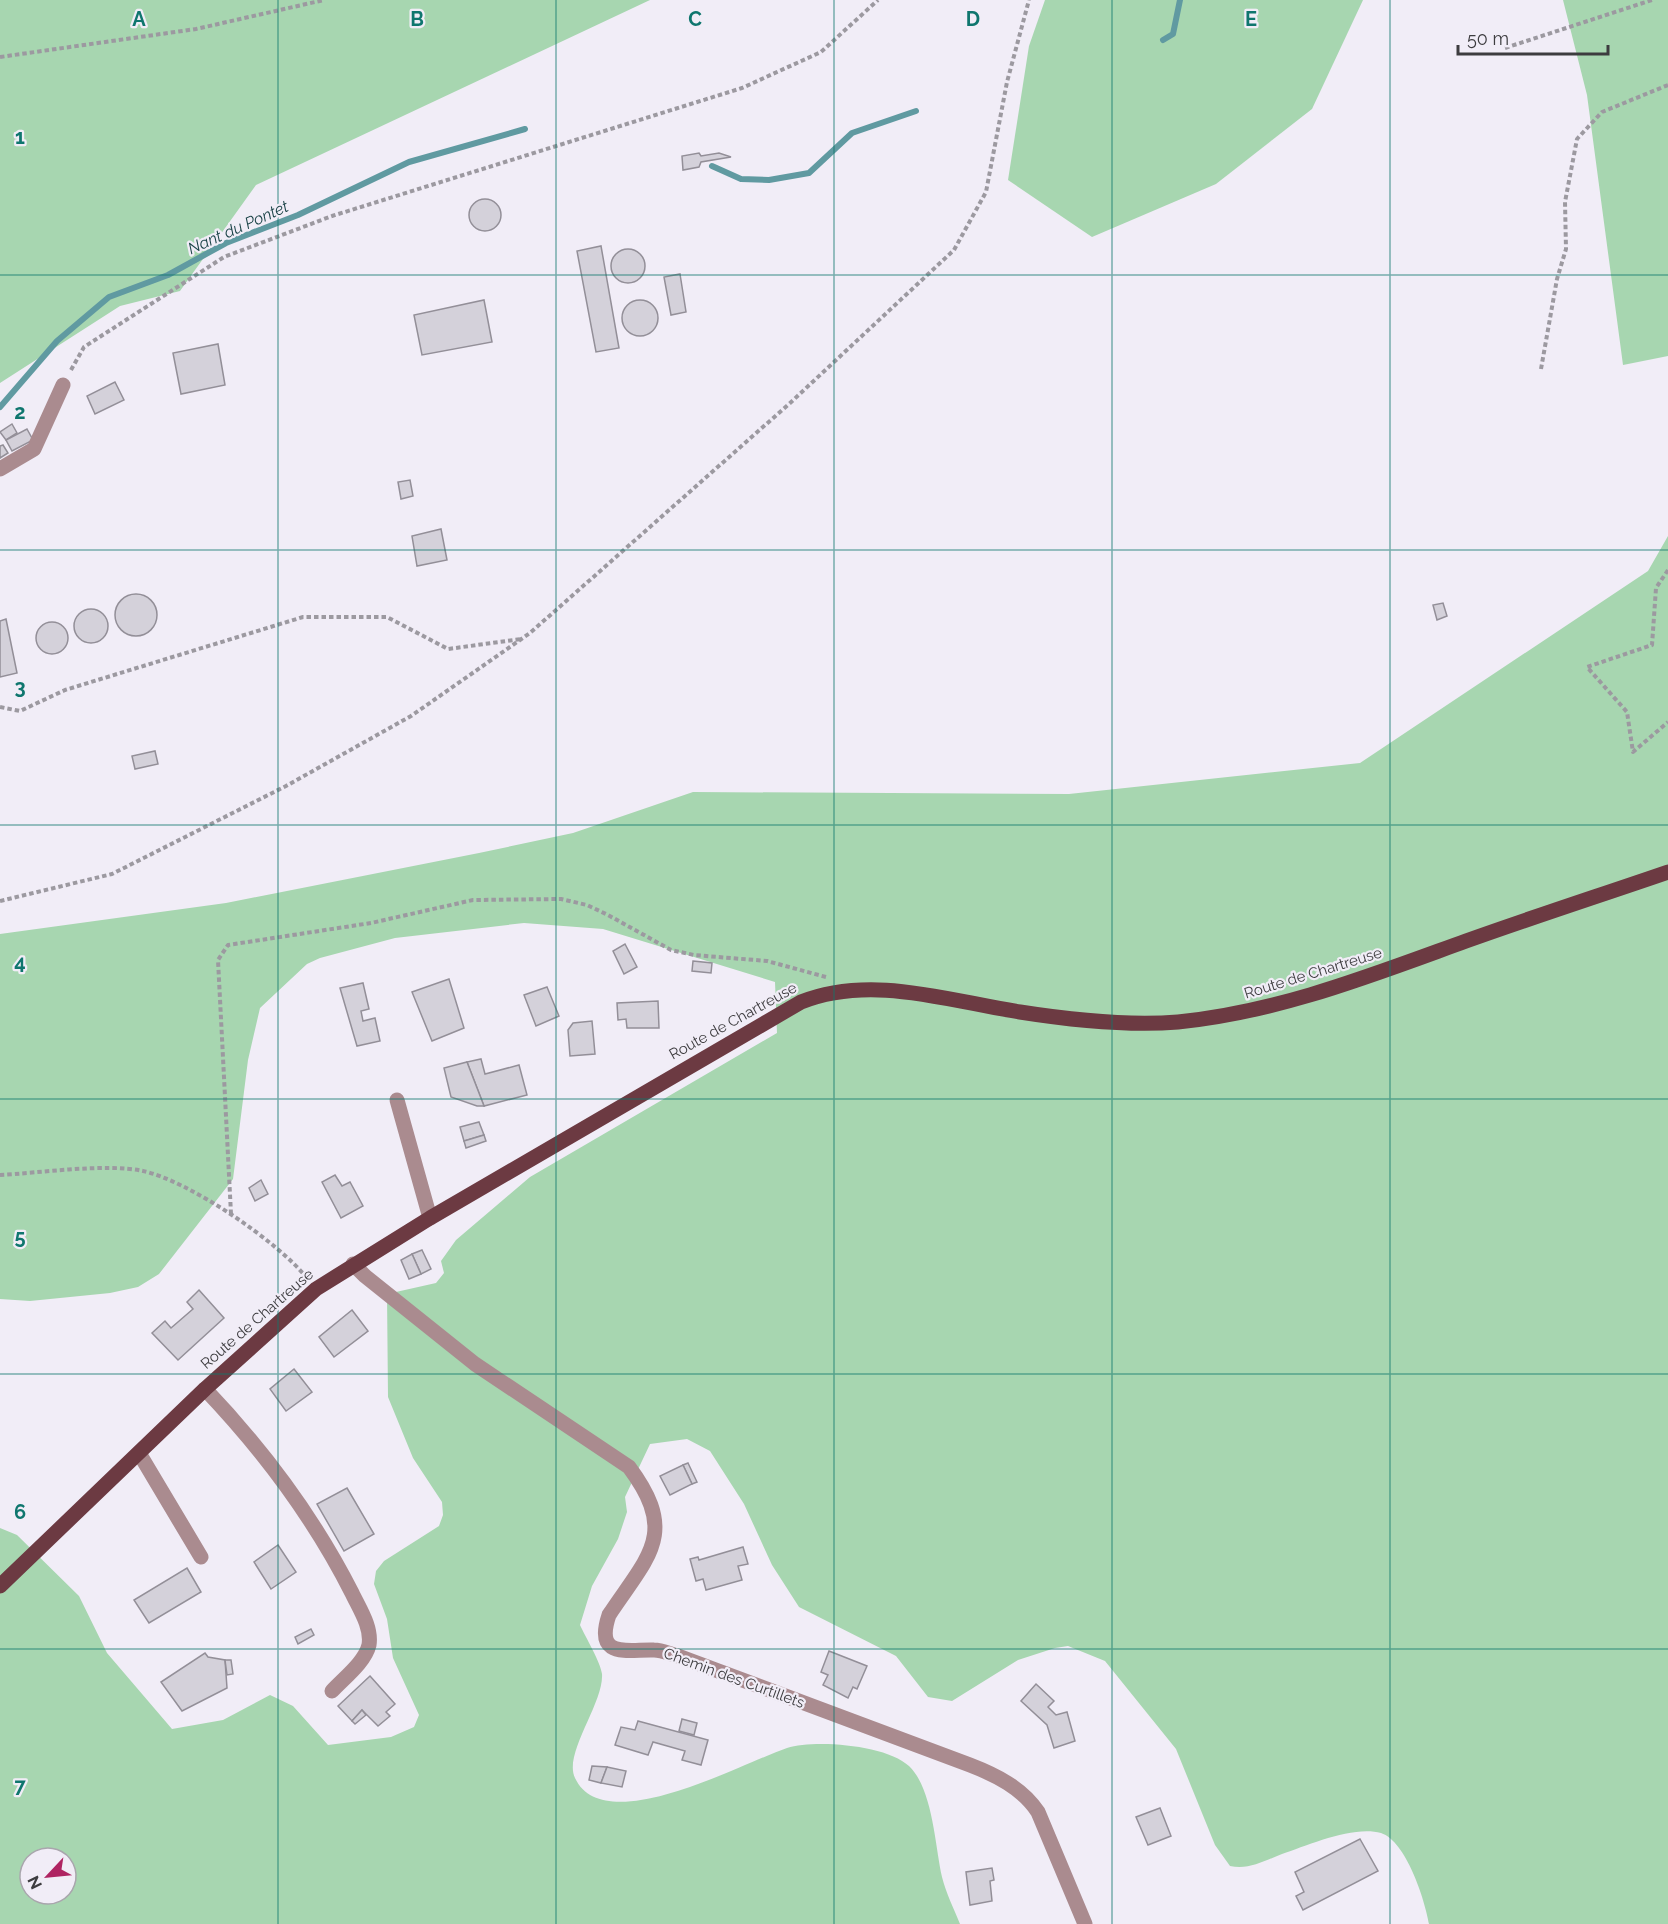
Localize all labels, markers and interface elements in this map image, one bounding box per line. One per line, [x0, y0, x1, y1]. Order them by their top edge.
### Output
text: A [132, 7, 146, 31]
text: B [410, 7, 424, 31]
text: C [688, 7, 702, 31]
text: D [966, 7, 980, 31]
text: E [1245, 7, 1257, 31]
scale bar [1458, 18, 1608, 56]
text: 50 m [1467, 28, 1509, 49]
text: 1 [15, 125, 25, 149]
water label: Nant du Pontet [185, 196, 292, 258]
text: 2 [14, 400, 26, 424]
text: 3 [14, 675, 26, 699]
street label: Route de Chartreuse [1242, 943, 1384, 1003]
text: 4 [14, 950, 26, 974]
street label: Route de Chartreuse [666, 978, 800, 1064]
text: 5 [14, 1225, 26, 1249]
street label: Route de Chartreuse [197, 1265, 317, 1373]
text: 6 [14, 1500, 26, 1524]
street label: Chemin des Curtillets [661, 1644, 807, 1712]
text: 7 [14, 1774, 26, 1798]
north arrow [18, 1846, 78, 1906]
text: N [24, 1873, 46, 1892]

